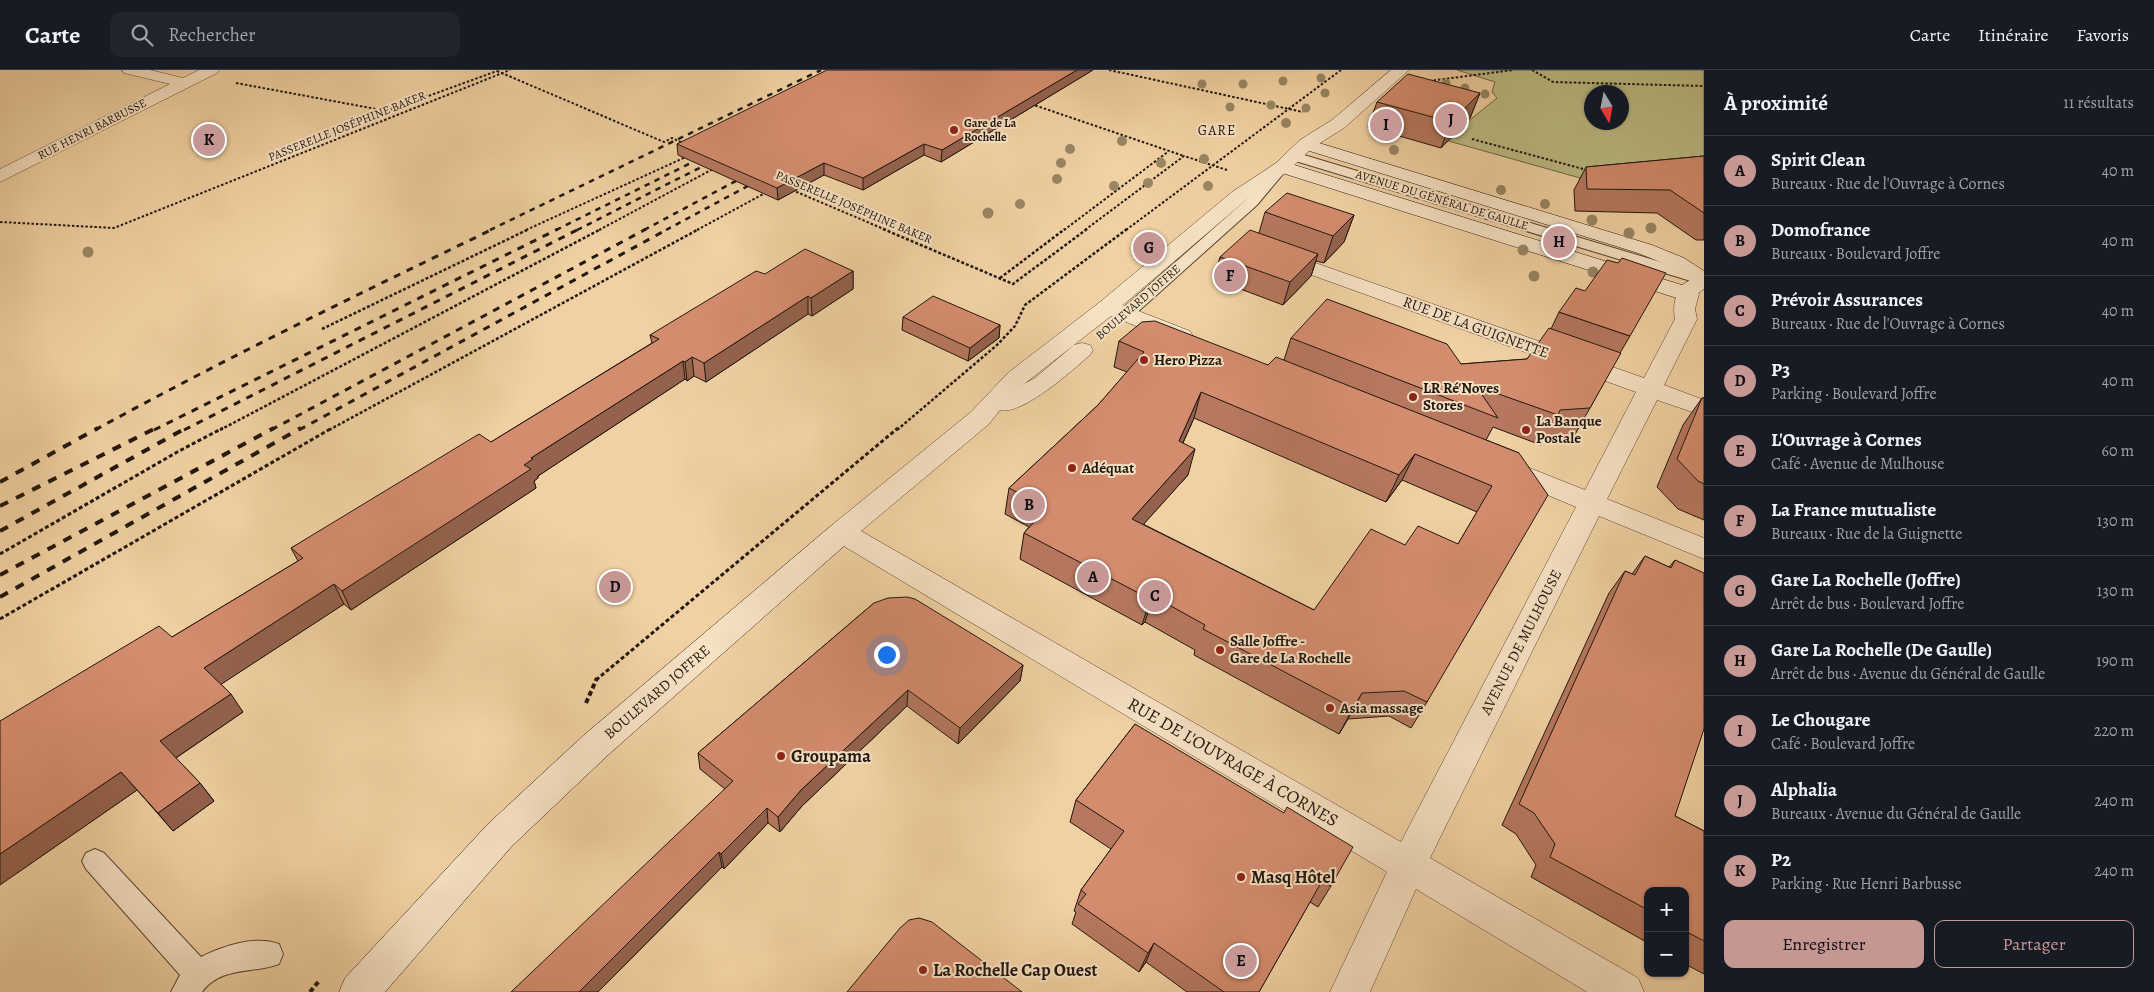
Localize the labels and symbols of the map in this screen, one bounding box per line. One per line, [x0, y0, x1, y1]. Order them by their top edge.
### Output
north arrow [1584, 85, 1629, 130]
street label: PASSERELLE JOSÉPHINE BAKER [266, 87, 429, 165]
street label: RUE HENRI BARBUSSE [35, 95, 149, 163]
pin: J [1435, 101, 1467, 139]
pin: I [1370, 106, 1402, 144]
place label: Gare de La Rochelle [964, 115, 1016, 145]
pin: K [193, 121, 225, 159]
district label: GARE [1198, 121, 1236, 140]
marker: Gare de La Rochelle [948, 124, 960, 136]
street label: AVENUE DU GÉNÉRAL DE GAULLE [1353, 166, 1530, 234]
street label: PASSERELLE JOSÉPHINE BAKER [773, 167, 935, 248]
pin: H [1543, 223, 1575, 261]
pin: G [1133, 229, 1165, 267]
pin: F [1214, 257, 1246, 295]
street label: BOULEVARD JOFFRE [1092, 261, 1184, 343]
street label: RUE DE LA GUIGNETTE [1400, 291, 1552, 363]
place label: Hero Pizza [1154, 350, 1223, 370]
marker: Hero Pizza [1138, 354, 1150, 366]
place label: LR Ré'Noves Stores [1423, 378, 1499, 415]
marker: LR Ré'Noves Stores [1407, 391, 1419, 403]
place label: La Banque Postale [1536, 411, 1602, 448]
marker: La Banque Postale [1520, 424, 1532, 436]
place label: Adéquat [1081, 458, 1134, 478]
marker: Adéquat [1066, 462, 1078, 474]
pin: B [1013, 486, 1045, 524]
pin: A [1077, 558, 1109, 596]
street label: AVENUE DE MULHOUSE [1475, 566, 1566, 719]
pin: D [599, 568, 631, 606]
pin: C [1139, 577, 1171, 615]
place label: Salle Joffre - Gare de La Rochelle [1230, 631, 1351, 668]
street label: BOULEVARD JOFFRE [600, 640, 714, 744]
your location [874, 642, 900, 668]
marker: Salle Joffre - Gare de La Rochelle [1214, 644, 1226, 656]
street label: RUE DE L'OUVRAGE À CORNES [1123, 692, 1343, 832]
place label: Asia massage [1339, 698, 1424, 718]
marker: Asia massage [1324, 702, 1336, 714]
place label: Groupama [791, 744, 871, 768]
marker: Groupama [775, 750, 787, 762]
place label: Masq Hôtel [1251, 865, 1336, 889]
marker: Masq Hôtel [1235, 871, 1247, 883]
pin: E [1225, 942, 1257, 980]
place label: La Rochelle Cap Ouest [933, 958, 1097, 982]
marker: La Rochelle Cap Ouest [917, 964, 929, 976]

